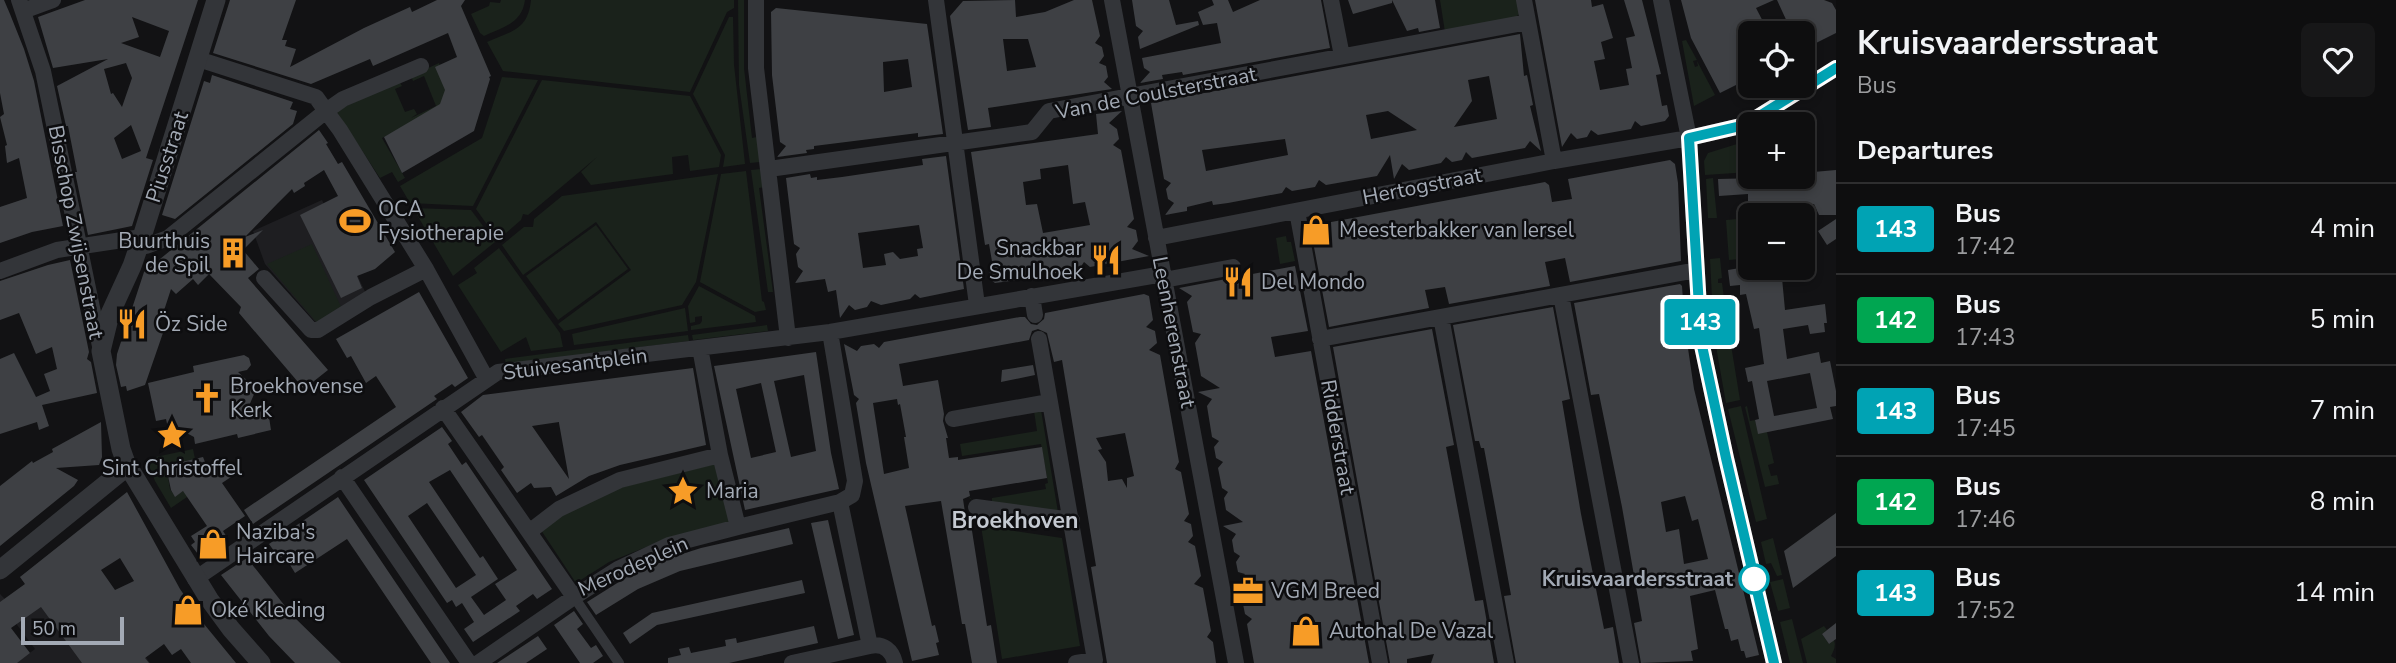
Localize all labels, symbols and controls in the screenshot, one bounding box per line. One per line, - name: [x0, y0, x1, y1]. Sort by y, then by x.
- map controls: [1738, 21, 1815, 280]
- button: locate: [1738, 21, 1815, 98]
- text: Kruisvaardersstraat: [1857, 21, 2158, 66]
- button: heart: [2301, 23, 2375, 97]
- street label: Van de Coulsterstraat: [1052, 60, 1259, 126]
- text: Bus: [1857, 70, 1897, 101]
- street label: Piusstraat: [139, 107, 195, 206]
- button: +: [1738, 112, 1815, 189]
- street label: Bisschop Zwijsenstraat: [42, 123, 111, 342]
- text: Departures: [1857, 133, 1993, 168]
- street label: Hertogstraat: [1360, 161, 1485, 211]
- place label: OCA Fysiotherapie: [378, 195, 504, 247]
- text: Bus: [1955, 196, 2001, 231]
- button: −: [1738, 203, 1815, 280]
- sports icon: OCA Fysiotherapie: [338, 204, 372, 238]
- text: 4 min: [2310, 211, 2375, 246]
- shop icon: Meesterbakker van Iersel: [1299, 213, 1333, 247]
- text: 143: [1874, 213, 1917, 245]
- place label: Meesterbakker van Iersel: [1339, 216, 1575, 244]
- place label: Buurthuis de Spil: [118, 227, 211, 279]
- text: 17:42: [1955, 231, 2015, 262]
- place label: Snackbar De Smulhoek: [957, 234, 1083, 286]
- building icon: Buurthuis de Spil: [216, 236, 250, 270]
- restaurant icon: Snackbar De Smulhoek: [1089, 243, 1123, 277]
- street label: Leenherenstraat: [1146, 254, 1203, 411]
- restaurant icon: Del Mondo: [1221, 265, 1255, 299]
- place label: Del Mondo: [1261, 268, 1365, 296]
- text: Bus: [1955, 287, 2001, 322]
- line badge: 143: [1660, 299, 1740, 345]
- text: 5 min: [2310, 302, 2375, 337]
- text: 142: [1874, 304, 1917, 336]
- text: 143: [1678, 306, 1722, 338]
- restaurant icon: Öz Side: [115, 307, 149, 341]
- place label: Öz Side: [155, 310, 227, 338]
- text: 17:43: [1955, 322, 2015, 353]
- street label: Stuivesantplein: [501, 341, 649, 387]
- place label: Broekhovense Kerk: [230, 372, 363, 424]
- street label: Ridderstraat: [1314, 377, 1362, 497]
- text: Bus: [1955, 378, 2001, 413]
- church icon: Broekhovense Kerk: [190, 381, 224, 415]
- text: 7 min: [2310, 393, 2375, 428]
- text: 143: [1874, 395, 1917, 427]
- text: 17:45: [1955, 413, 2015, 444]
- place icon: Sint Christoffel: [155, 418, 189, 452]
- place label: Sint Christoffel: [102, 454, 243, 482]
- text: Bus: [1955, 469, 2001, 504]
- place icon: Maria: [666, 474, 700, 508]
- place label: Maria: [706, 477, 759, 505]
- text: 8 min: [2310, 484, 2375, 519]
- text: 142: [1874, 486, 1917, 518]
- text: 17:46: [1955, 504, 2015, 535]
- district label: Broekhoven: [952, 505, 1078, 536]
- place label: Naziba's Haircare: [236, 518, 315, 570]
- shop icon: Naziba's Haircare: [196, 527, 230, 561]
- street label: Merodeplein: [573, 529, 693, 603]
- text: Bus: [1955, 560, 2001, 595]
- marker: Kruisvaardersstraat: [1739, 564, 1769, 594]
- place label: Kruisvaardersstraat: [1542, 565, 1734, 593]
- office icon: VGM Breed: [1231, 574, 1265, 608]
- text: 14 min: [2294, 575, 2375, 610]
- place label: VGM Breed: [1270, 577, 1380, 605]
- text: 143: [1874, 577, 1917, 609]
- shop icon: Oké Kleding: [171, 593, 205, 627]
- text: 17:52: [1955, 595, 2015, 626]
- place label: Oké Kleding: [211, 596, 326, 624]
- scale bar: [21, 614, 124, 646]
- shop icon: Autohal De Vazal: [1289, 614, 1323, 648]
- text: 50 m: [32, 616, 76, 642]
- place label: Autohal De Vazal: [1329, 617, 1494, 645]

